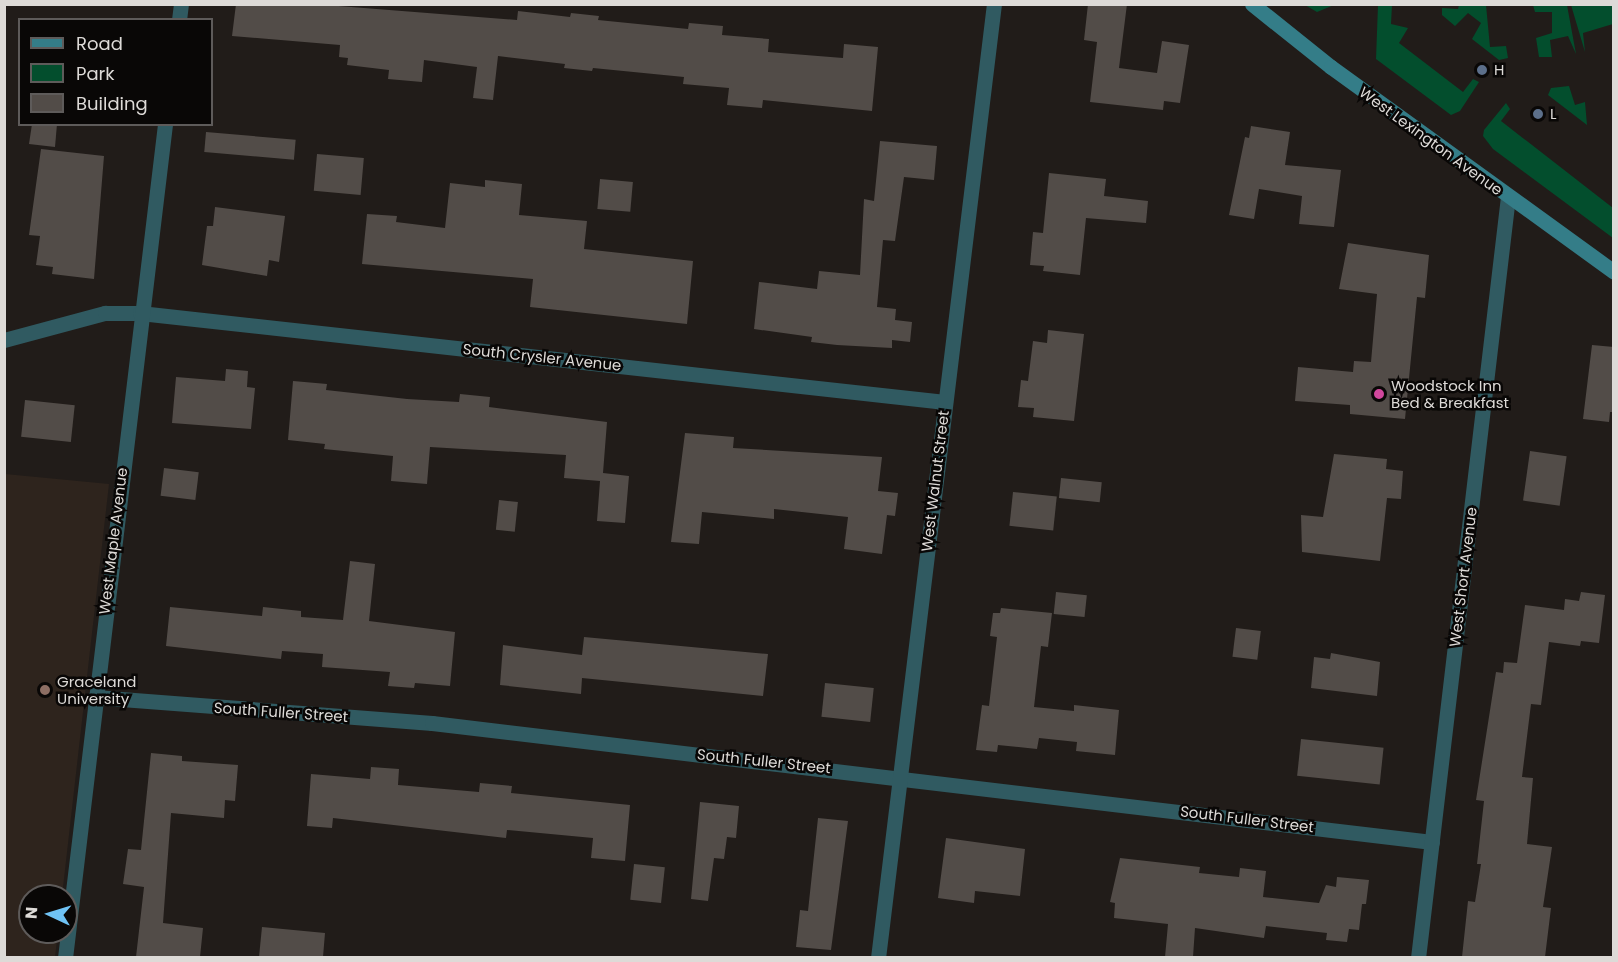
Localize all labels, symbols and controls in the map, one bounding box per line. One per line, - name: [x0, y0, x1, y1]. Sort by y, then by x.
- legend: [18, 18, 213, 126]
- text: Road: [76, 31, 123, 56]
- text: Park: [76, 61, 115, 86]
- place label: H: [1494, 61, 1504, 79]
- marker: H: [1475, 63, 1489, 77]
- street label: West Lexington Avenue: [1356, 83, 1506, 199]
- text: Building: [76, 91, 148, 116]
- place label: L: [1550, 105, 1556, 123]
- marker: L: [1531, 107, 1545, 121]
- street label: South Crysler Avenue: [462, 340, 622, 374]
- place label: Woodstock Inn Bed & Breakfast: [1391, 376, 1509, 411]
- marker: Woodstock Inn Bed & Breakfast: [1372, 387, 1386, 401]
- street label: West Walnut Street: [917, 409, 953, 553]
- street label: West Maple Avenue: [95, 467, 131, 615]
- street label: West Short Avenue: [1445, 506, 1481, 648]
- place label: Graceland University: [57, 672, 136, 707]
- marker: Graceland University: [38, 683, 52, 697]
- street label: South Fuller Street: [213, 698, 349, 726]
- street label: South Fuller Street: [696, 745, 832, 777]
- street label: South Fuller Street: [1179, 802, 1315, 836]
- north arrow: [18, 884, 78, 944]
- text: N: [20, 906, 43, 920]

